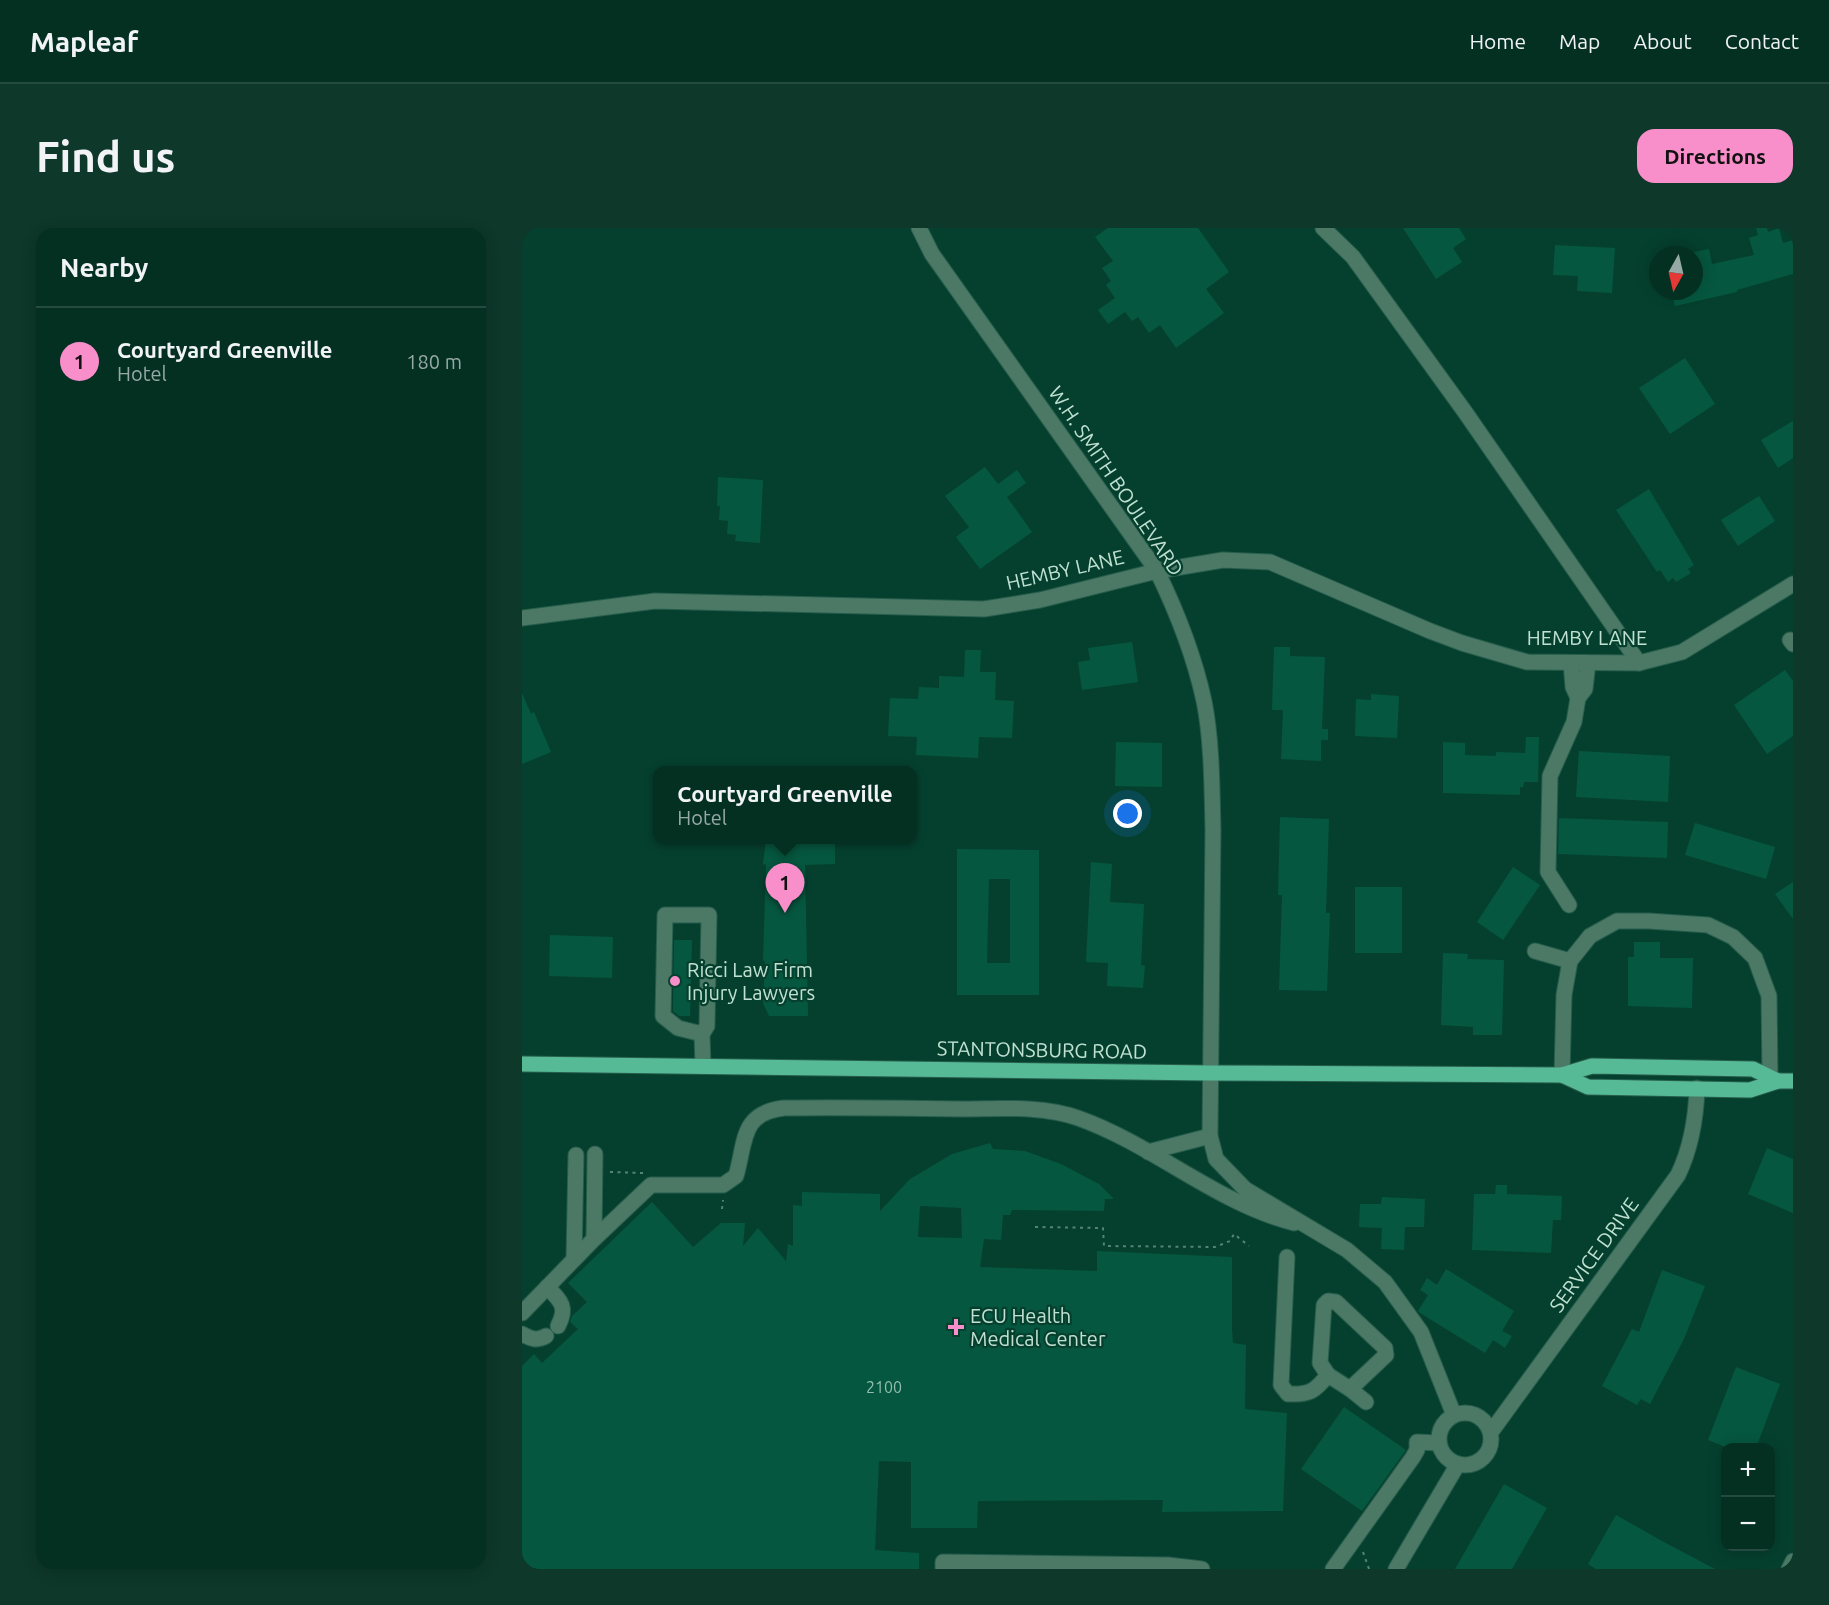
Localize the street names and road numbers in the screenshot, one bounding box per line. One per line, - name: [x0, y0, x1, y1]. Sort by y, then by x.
- street label: W.H. SMITH BOULEVARD: [1044, 382, 1188, 580]
- street label: HEMBY LANE: [1004, 545, 1126, 594]
- street label: HEMBY LANE: [1527, 626, 1647, 649]
- street label: STANTONSBURG ROAD: [937, 1036, 1147, 1063]
- street label: SERVICE DRIVE: [1544, 1193, 1643, 1316]

